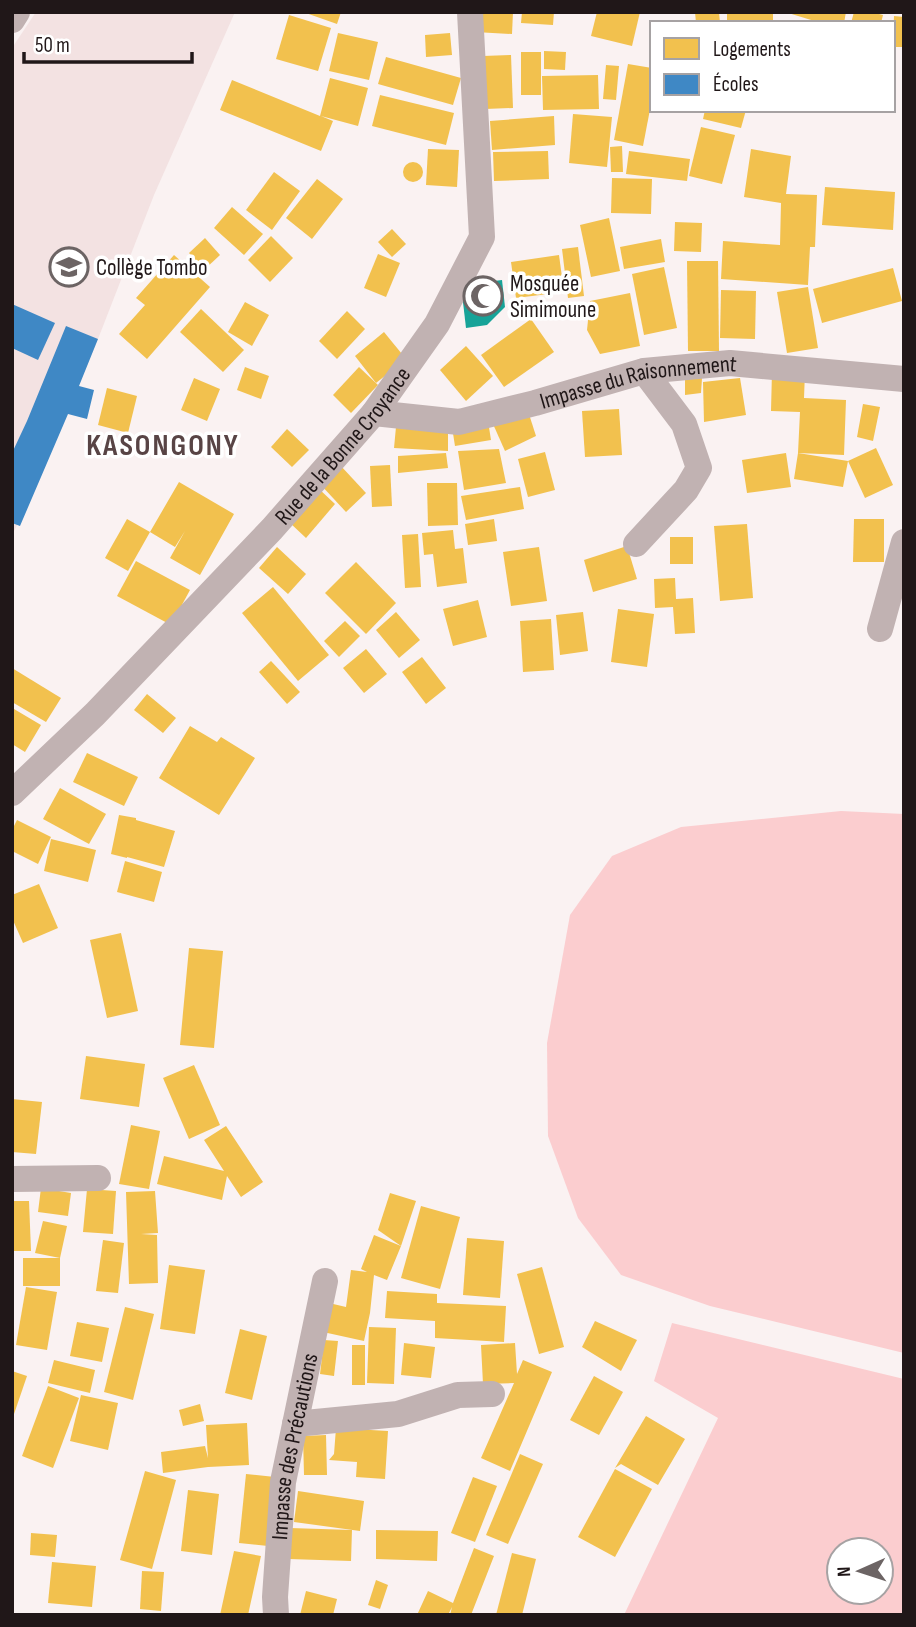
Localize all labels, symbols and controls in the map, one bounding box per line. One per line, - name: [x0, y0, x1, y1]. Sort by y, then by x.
- scale bar: [24, 21, 192, 65]
- legend: [650, 21, 895, 112]
- text: 50 m: [35, 33, 70, 58]
- text: Logements: [713, 37, 791, 62]
- text: Écoles: [713, 72, 758, 97]
- school or university icon: Collège Tombo: [48, 246, 90, 288]
- place label: Collège Tombo: [96, 254, 208, 282]
- place label: Mosquée Simimoune: [510, 270, 596, 324]
- mosque icon: Mosquée Simimoune: [462, 275, 504, 317]
- street label: Impasse du Raisonnement: [537, 350, 738, 416]
- street label: Rue de la Bonne Croyance: [269, 362, 417, 531]
- district label: KASONGONY: [86, 428, 240, 464]
- street label: Impasse des Précautions: [266, 1351, 325, 1541]
- north arrow: [825, 1536, 895, 1606]
- text: N: [833, 1566, 856, 1577]

